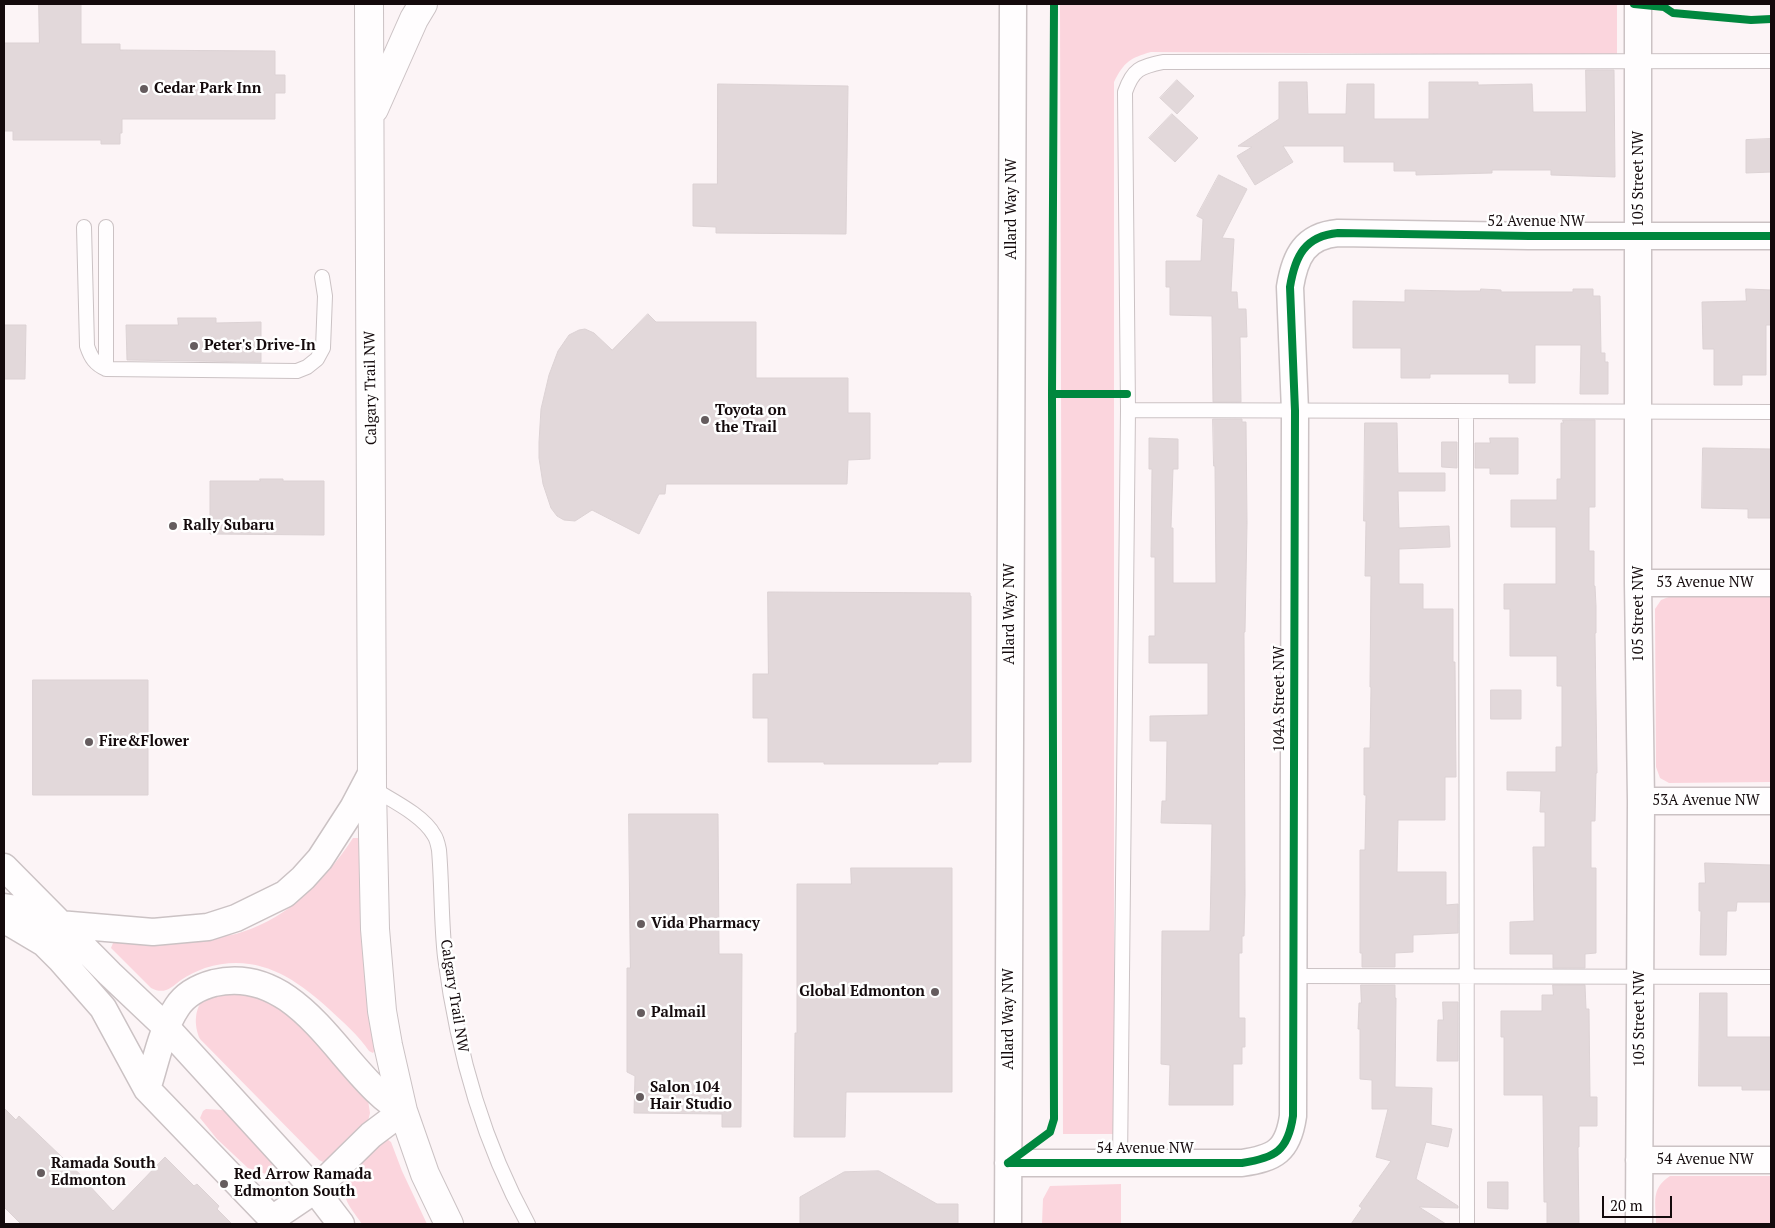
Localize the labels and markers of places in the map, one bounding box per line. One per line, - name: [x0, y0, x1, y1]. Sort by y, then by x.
- place label: Cedar Park Inn: [154, 80, 261, 98]
- marker: Cedar Park Inn: [138, 83, 150, 95]
- place label: Peter's Drive-In: [204, 337, 316, 355]
- marker: Peter's Drive-In: [188, 340, 200, 352]
- place label: Toyota on the Trail: [715, 402, 786, 437]
- marker: Toyota on the Trail: [699, 414, 711, 426]
- place label: Rally Subaru: [183, 517, 274, 535]
- marker: Rally Subaru: [167, 520, 179, 532]
- place label: Fire&Flower: [99, 733, 189, 751]
- marker: Fire&Flower: [83, 736, 95, 748]
- place label: Vida Pharmacy: [651, 915, 760, 933]
- marker: Vida Pharmacy: [635, 918, 647, 930]
- place label: Global Edmonton: [799, 983, 925, 1001]
- marker: Global Edmonton: [929, 986, 941, 998]
- place label: Palmail: [651, 1004, 706, 1022]
- marker: Palmail: [635, 1007, 647, 1019]
- place label: Salon 104 Hair Studio: [650, 1079, 732, 1114]
- marker: Salon 104 Hair Studio: [634, 1091, 646, 1103]
- place label: Ramada South Edmonton: [51, 1155, 156, 1190]
- place label: Red Arrow Ramada Edmonton South: [234, 1166, 372, 1201]
- marker: Ramada South Edmonton: [35, 1167, 47, 1179]
- marker: Red Arrow Ramada Edmonton South: [218, 1178, 230, 1190]

